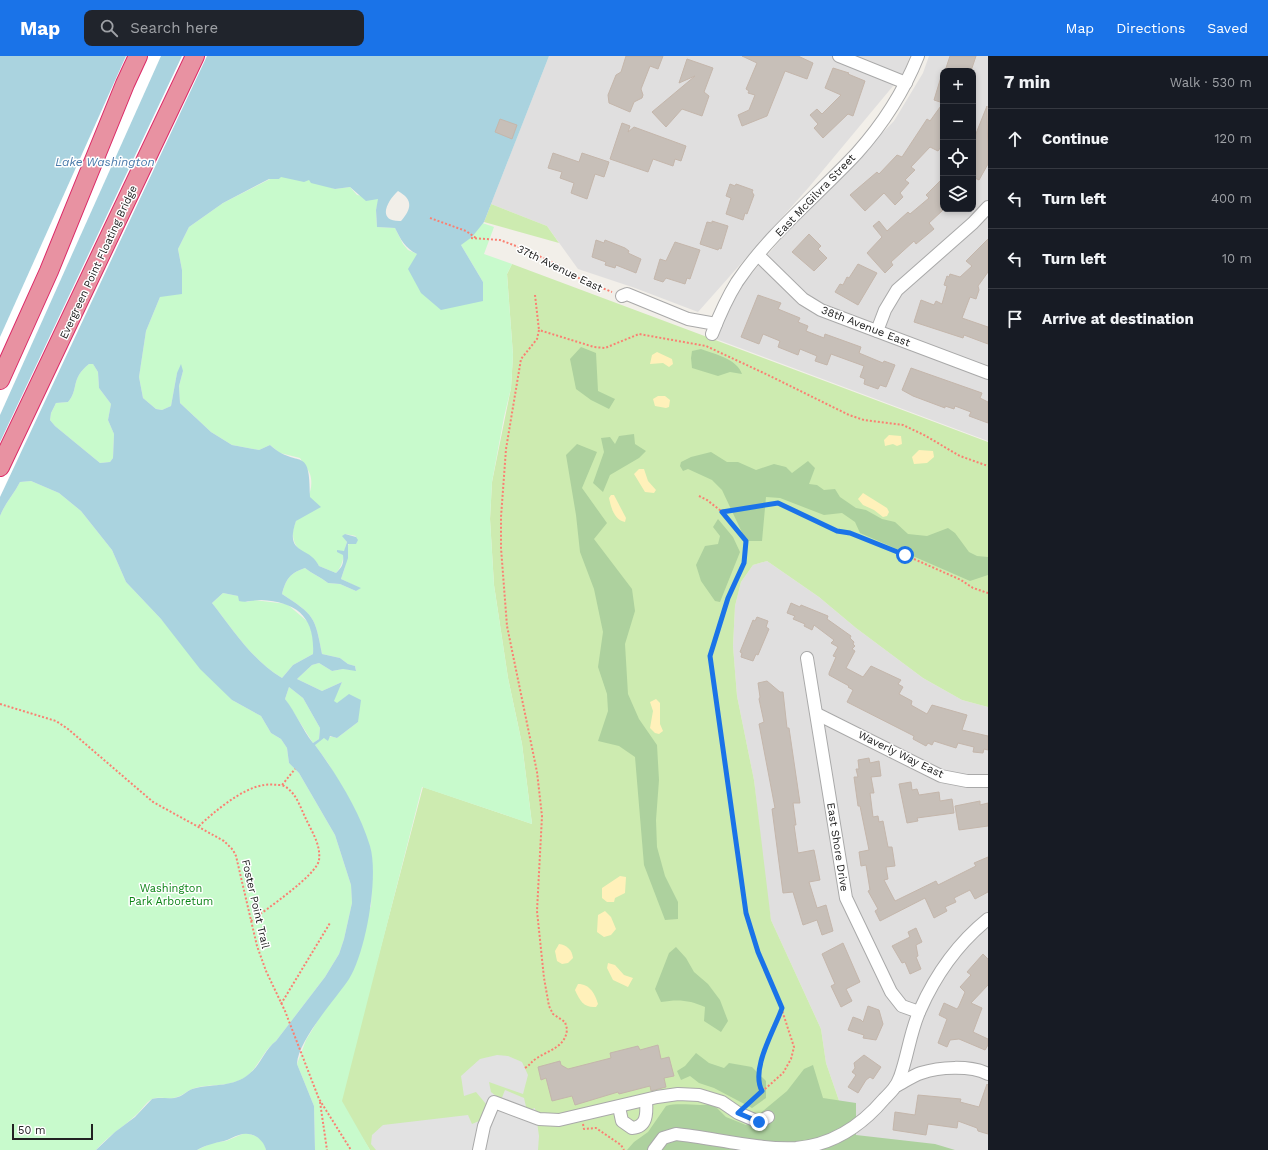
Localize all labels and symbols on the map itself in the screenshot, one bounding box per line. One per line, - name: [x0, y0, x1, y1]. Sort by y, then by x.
- street label: East McGilvra Street: [773, 151, 858, 239]
- water label: Lake Washington: [55, 155, 155, 169]
- street label: Evergreen Point Floating Bridge: [57, 183, 140, 341]
- street label: 37th Avenue East: [515, 242, 605, 295]
- street label: 38th Avenue East: [820, 304, 912, 350]
- route start: [896, 546, 914, 564]
- street label: Waverly Way East: [856, 728, 946, 781]
- street label: East Shore Drive: [824, 802, 851, 892]
- street label: Foster Point Trail: [239, 858, 272, 951]
- park label: Washington Park Arboretum: [129, 882, 213, 908]
- route end: [750, 1113, 768, 1131]
- scale bar: [12, 1122, 93, 1141]

